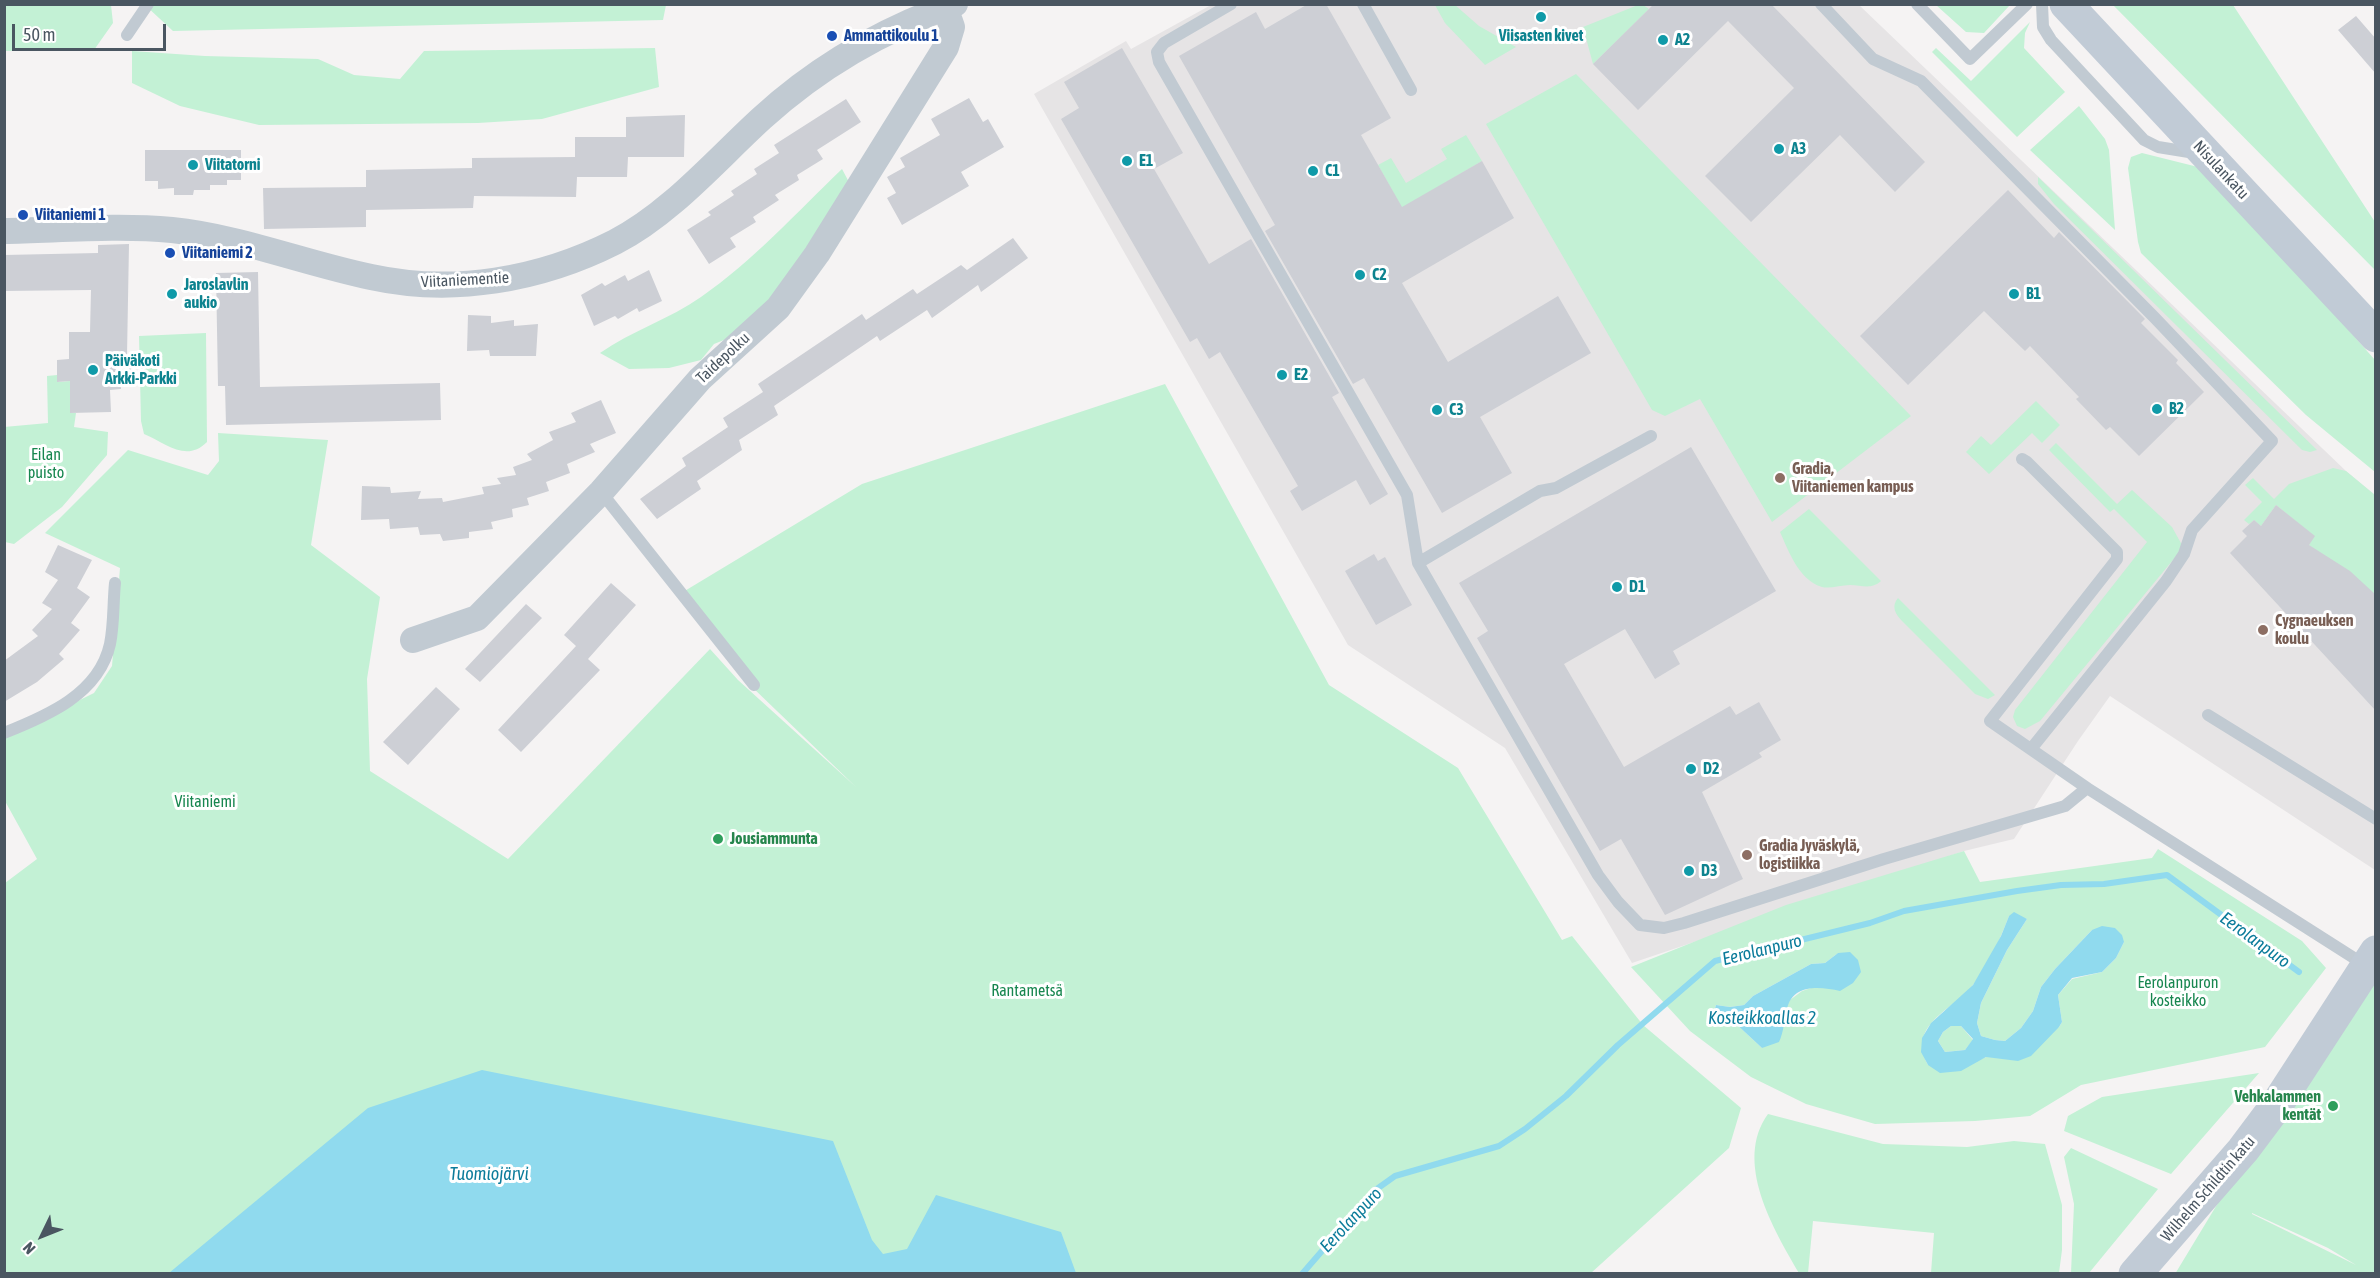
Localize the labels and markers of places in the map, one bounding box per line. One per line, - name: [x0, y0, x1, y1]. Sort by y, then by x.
- marker: Viisasten kivet: [1534, 10, 1548, 24]
- place label: Ammattikoulu 1: [844, 26, 939, 46]
- place label: Viisasten kivet: [1499, 26, 1583, 46]
- marker: Ammattikoulu 1: [825, 29, 839, 43]
- place label: A2: [1675, 30, 1690, 50]
- marker: A2: [1656, 33, 1670, 47]
- place label: A3: [1791, 139, 1806, 159]
- marker: A3: [1772, 142, 1786, 156]
- place label: E1: [1139, 151, 1153, 171]
- marker: E1: [1120, 154, 1134, 168]
- place label: Viitatorni: [205, 155, 260, 175]
- marker: Viitatorni: [186, 158, 200, 172]
- place label: C1: [1325, 161, 1340, 181]
- marker: C1: [1306, 164, 1320, 178]
- place label: Viitaniemi 1: [35, 205, 106, 225]
- marker: Viitaniemi 1: [16, 208, 30, 222]
- place label: Viitaniemi 2: [182, 243, 253, 263]
- marker: Viitaniemi 2: [163, 246, 177, 260]
- place label: C2: [1372, 265, 1387, 285]
- marker: C2: [1353, 268, 1367, 282]
- place label: Jaroslavlin aukio: [184, 275, 248, 313]
- place label: B1: [2026, 284, 2041, 304]
- marker: Jaroslavlin aukio: [165, 287, 179, 301]
- marker: B1: [2007, 287, 2021, 301]
- place label: Päiväkoti Arkki-Parkki: [105, 351, 177, 389]
- marker: Päiväkoti Arkki-Parkki: [86, 363, 100, 377]
- place label: E2: [1294, 365, 1308, 385]
- marker: E2: [1275, 368, 1289, 382]
- place label: B2: [2169, 399, 2184, 419]
- place label: C3: [1449, 400, 1464, 420]
- marker: B2: [2150, 402, 2164, 416]
- marker: C3: [1430, 403, 1444, 417]
- place label: Gradia, Viitaniemen kampus: [1792, 459, 1914, 497]
- marker: Gradia, Viitaniemen kampus: [1773, 471, 1787, 485]
- place label: D1: [1629, 577, 1645, 597]
- marker: D1: [1610, 580, 1624, 594]
- place label: Cygnaeuksen koulu: [2275, 611, 2354, 649]
- marker: Cygnaeuksen koulu: [2256, 623, 2270, 637]
- place label: D2: [1703, 759, 1719, 779]
- marker: D2: [1684, 762, 1698, 776]
- place label: Jousiammunta: [730, 829, 818, 849]
- marker: Jousiammunta: [711, 832, 725, 846]
- place label: Gradia Jyväskylä, logistiikka: [1759, 836, 1860, 874]
- marker: Gradia Jyväskylä, logistiikka: [1740, 848, 1754, 862]
- place label: D3: [1701, 861, 1717, 881]
- marker: D3: [1682, 864, 1696, 878]
- place label: Vehkalammen kentät: [2234, 1087, 2321, 1125]
- marker: Vehkalammen kentät: [2326, 1099, 2340, 1113]

